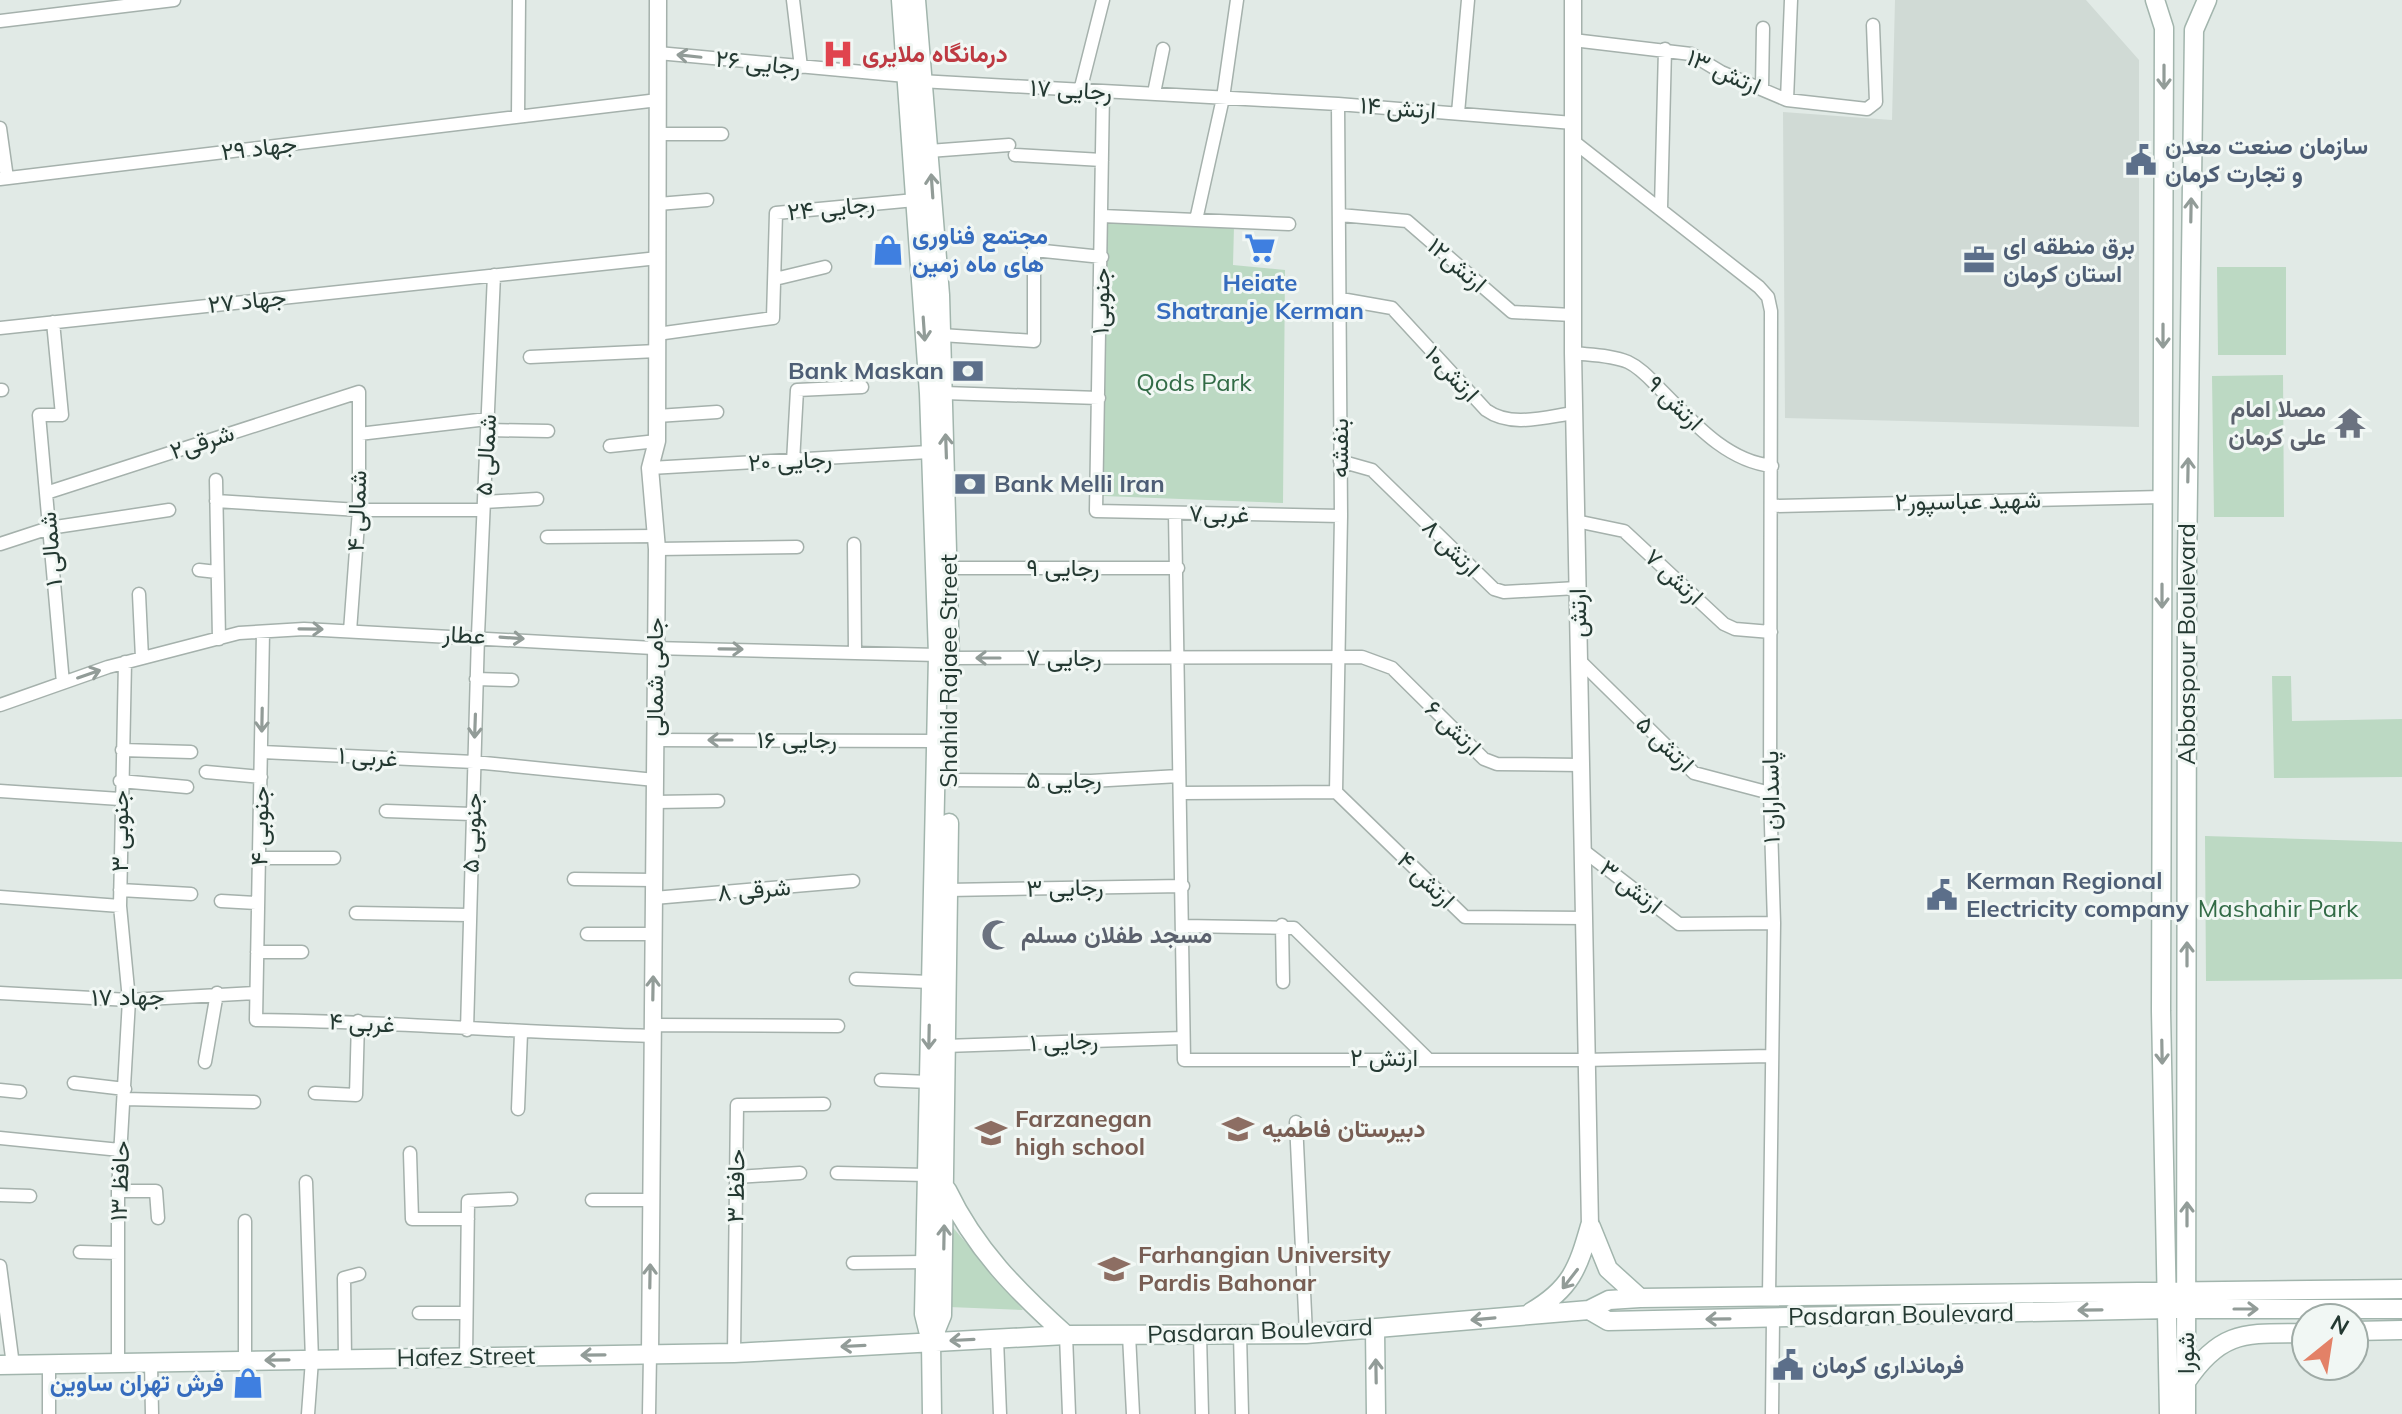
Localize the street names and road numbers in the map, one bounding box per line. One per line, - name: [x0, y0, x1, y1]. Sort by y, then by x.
- street label: ارتش ۱۳: [1682, 41, 1766, 102]
- street label: رجایی ۲۶: [714, 43, 802, 82]
- street label: رجایی ۱۷: [1029, 72, 1113, 107]
- street label: ارتش ۱۴: [1359, 89, 1437, 126]
- street label: جهاد ۲۹: [219, 127, 299, 168]
- street label: رجایی ۲۴: [786, 188, 876, 227]
- street label: ارتش۱۲: [1421, 230, 1493, 299]
- street label: جنوبی۱: [1084, 267, 1117, 335]
- street label: جهاد ۲۷: [206, 281, 288, 320]
- street label: ارتش۱۰: [1418, 339, 1486, 408]
- street label: ارتش ۹: [1640, 368, 1710, 437]
- street label: شمالی ۵: [468, 413, 502, 497]
- street label: شرقی۲: [166, 417, 238, 466]
- street label: بنفشه: [1324, 418, 1354, 478]
- street label: رجایی ۲۰: [747, 443, 833, 478]
- street label: شمالی ۴: [340, 470, 372, 552]
- street label: شهید عباسپور۲: [1895, 484, 2041, 518]
- street label: غربی۷: [1189, 497, 1249, 530]
- street label: شمالی ۱: [32, 511, 68, 588]
- street label: ارتش ۸: [1416, 512, 1487, 583]
- street label: Abbaspour Boulevard: [2171, 523, 2201, 765]
- street label: ارتش ۷: [1638, 542, 1710, 612]
- street label: رجایی ۹: [1027, 552, 1099, 583]
- street label: Shahid Rajaee Street: [933, 554, 963, 788]
- street label: ارتش: [1562, 588, 1593, 638]
- street label: عطار: [441, 618, 486, 651]
- street label: جامی شمالی: [639, 618, 669, 736]
- street label: رجایی ۷: [1026, 642, 1102, 673]
- street label: ارتش ۶: [1418, 693, 1488, 762]
- street label: ارتش ۵: [1630, 708, 1701, 779]
- street label: رجایی ۱۶: [757, 724, 837, 755]
- street label: غربی ۱: [338, 739, 398, 774]
- street label: پاسداران ۱: [1754, 750, 1788, 844]
- street label: رجایی ۵: [1026, 764, 1102, 795]
- street label: جنوبی ۴: [243, 786, 276, 866]
- street label: جنوبی ۳: [104, 790, 135, 872]
- street label: جنوبی ۵: [455, 792, 488, 874]
- street label: ارتش ۴: [1391, 844, 1462, 915]
- street label: ارتش ۳: [1594, 852, 1669, 921]
- street label: شرقی ۸: [716, 871, 792, 908]
- street label: رجایی ۳: [1026, 871, 1104, 904]
- street label: جهاد ۱۷: [91, 980, 165, 1013]
- street label: غربی ۴: [328, 1005, 396, 1040]
- street label: رجایی ۱: [1029, 1025, 1099, 1058]
- street label: ارتش ۲: [1350, 1042, 1418, 1073]
- street label: حافظ ۱۳: [103, 1140, 135, 1222]
- street label: حافظ ۳: [719, 1149, 751, 1223]
- street label: Pasdaran Boulevard: [1788, 1297, 2014, 1331]
- street label: Pasdaran Boulevard: [1147, 1311, 1373, 1349]
- street label: شورا: [2170, 1332, 2201, 1374]
- street label: Hafez Street: [396, 1340, 536, 1372]

